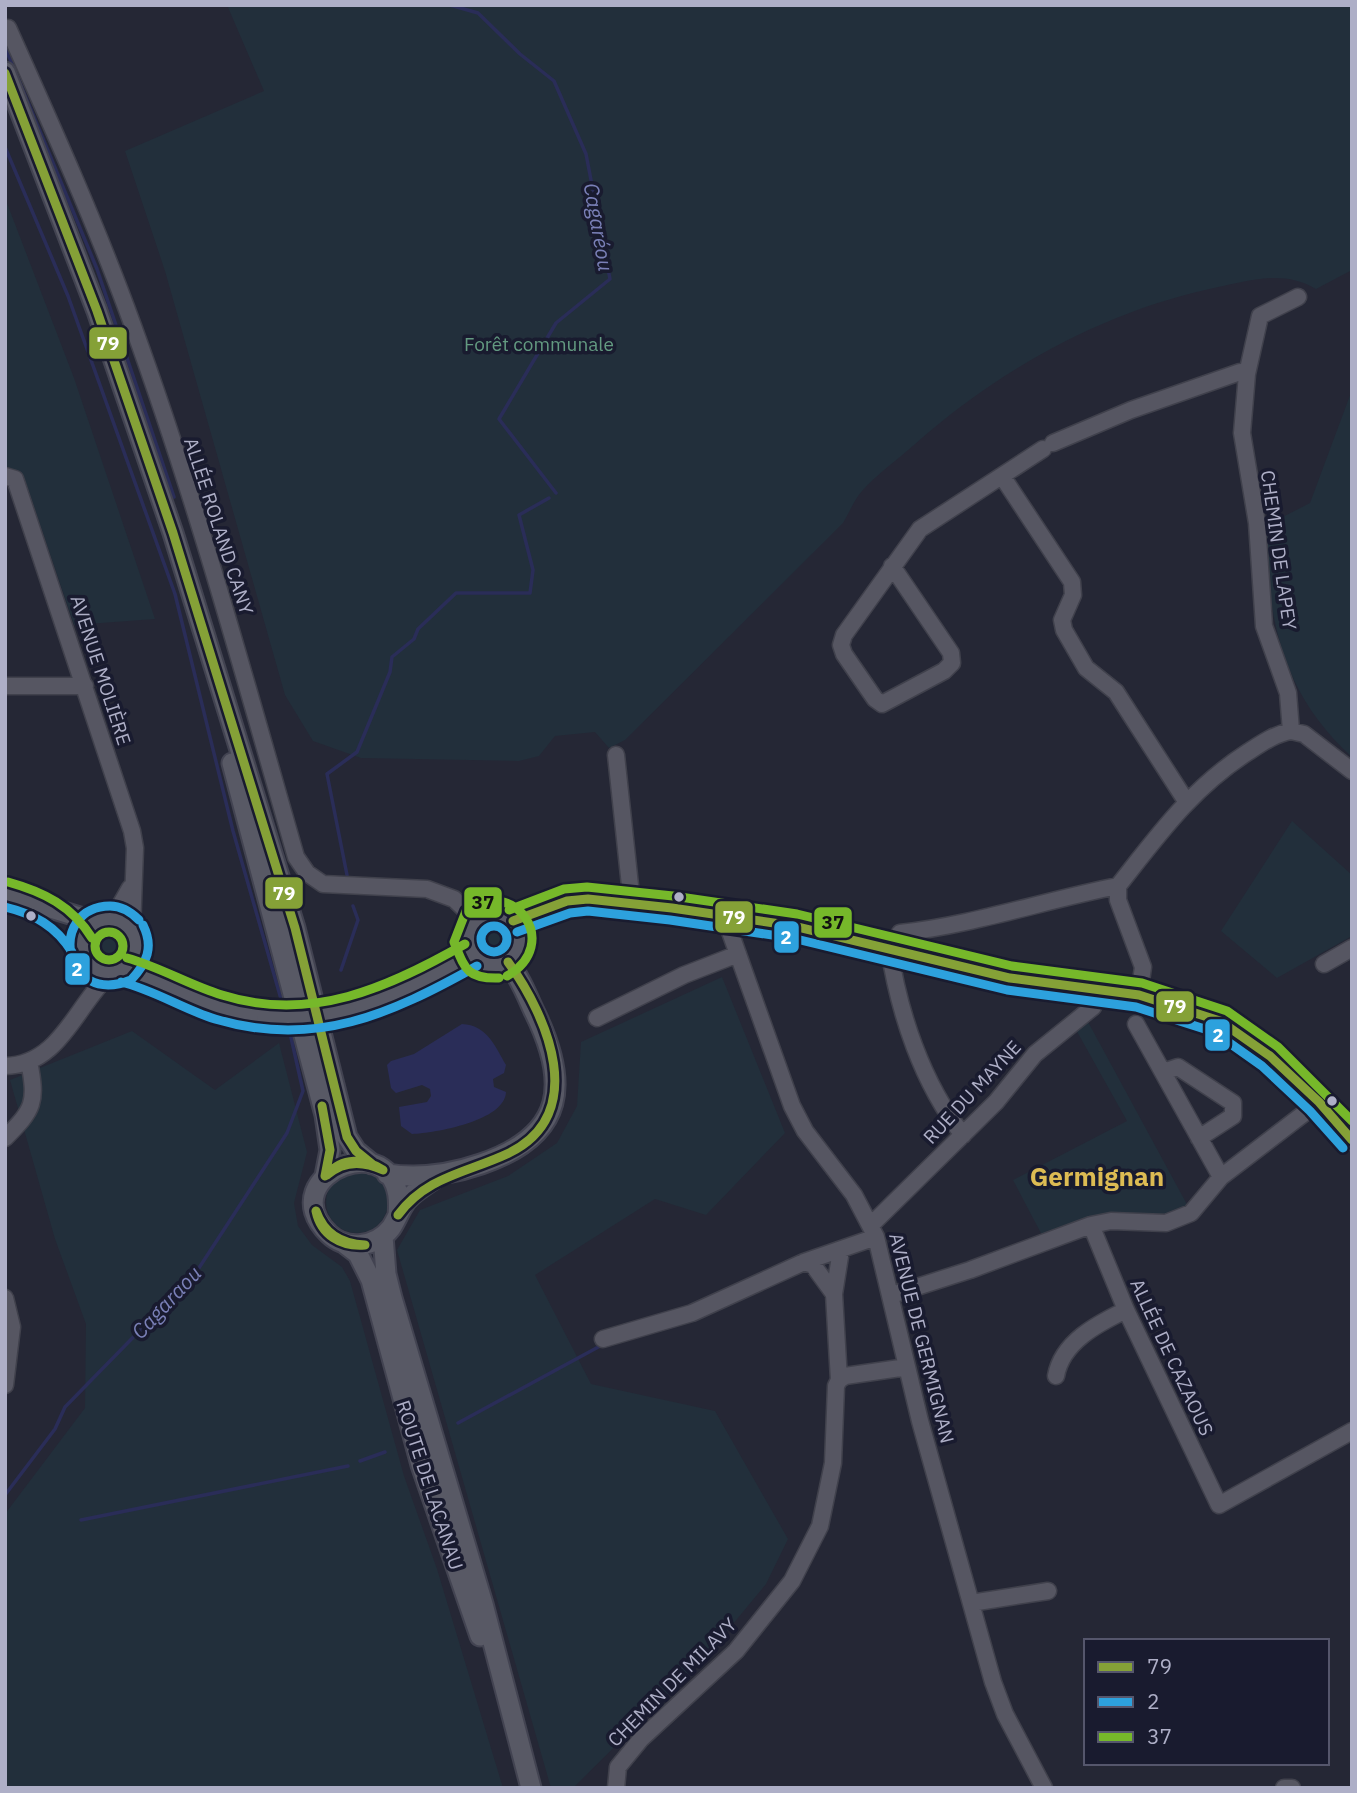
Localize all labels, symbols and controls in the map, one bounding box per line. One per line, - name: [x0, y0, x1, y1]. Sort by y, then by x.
- water label: Cagaréou: [577, 181, 621, 273]
- line badge: 79: [88, 326, 128, 360]
- text: 79: [97, 331, 119, 355]
- park label: Forêt communale: [464, 332, 614, 356]
- street label: ALLÉE ROLAND CANY: [179, 434, 259, 618]
- street label: CHEMIN DE LAPEY: [1256, 469, 1302, 632]
- street label: AVENUE MOLIÈRE: [65, 592, 137, 748]
- line badge: 79: [264, 876, 304, 910]
- text: 79: [273, 881, 295, 905]
- line badge: 37: [463, 886, 503, 919]
- text: 37: [472, 890, 494, 914]
- unlabelled marker: [672, 890, 686, 904]
- line badge: 79: [714, 900, 754, 934]
- text: 79: [723, 905, 745, 929]
- line badge: 37: [813, 906, 853, 939]
- unlabelled marker: [24, 909, 38, 923]
- text: 37: [822, 910, 844, 934]
- line badge: 2: [773, 920, 800, 954]
- text: 2: [780, 925, 792, 949]
- line badge: 2: [64, 952, 91, 986]
- text: 2: [71, 957, 83, 981]
- line badge: 79: [1155, 990, 1195, 1023]
- text: 79: [1164, 994, 1186, 1018]
- line badge: 2: [1204, 1018, 1231, 1052]
- text: 2: [1212, 1023, 1224, 1047]
- street label: RUE DU MAYNE: [918, 1035, 1026, 1149]
- unlabelled marker: [1325, 1094, 1339, 1108]
- district label: Germignan: [1030, 1159, 1164, 1193]
- street label: AVENUE DE GERMIGNAN: [884, 1230, 960, 1446]
- water label: Cagaraou: [125, 1259, 207, 1345]
- street label: ALLÉE DE CAZAOUS: [1125, 1275, 1219, 1439]
- street label: ROUTE DE LACANAU: [391, 1397, 469, 1573]
- street label: CHEMIN DE MILAVY: [602, 1612, 742, 1752]
- legend: [1084, 1639, 1329, 1765]
- text: 79: [1147, 1652, 1172, 1680]
- text: 2: [1147, 1687, 1160, 1715]
- text: 37: [1147, 1722, 1172, 1750]

